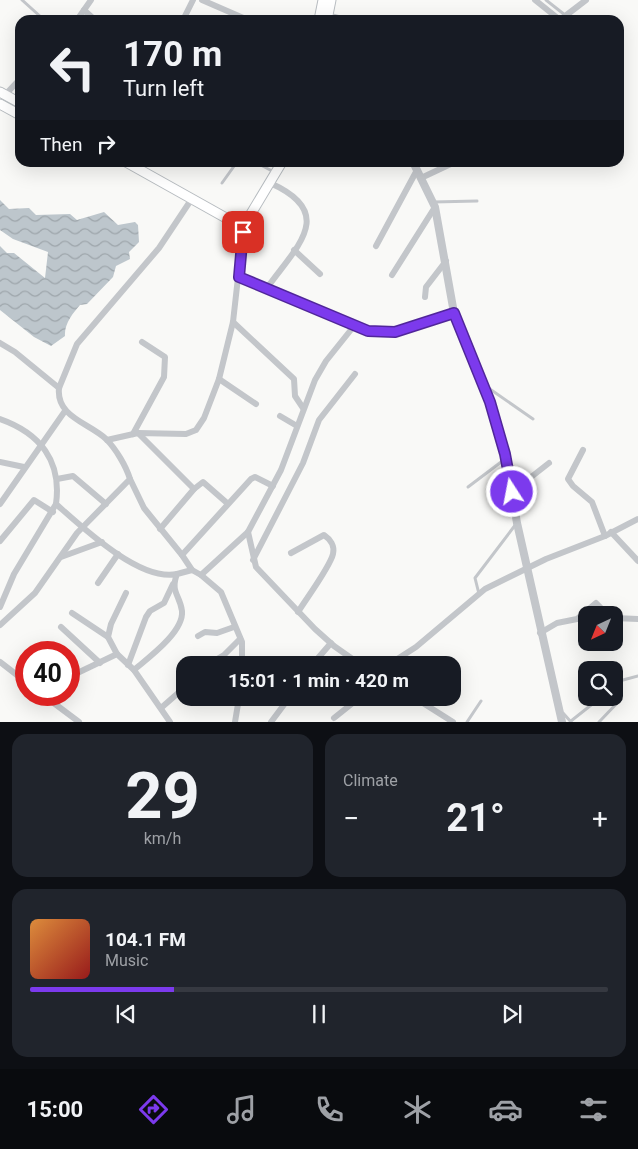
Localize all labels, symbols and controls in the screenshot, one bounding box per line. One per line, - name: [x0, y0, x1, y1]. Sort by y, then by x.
- text: 170 m: [123, 34, 222, 75]
- icon: left: [40, 35, 105, 100]
- text: Turn left: [123, 76, 204, 101]
- icon: right: [92, 130, 120, 158]
- text: Then: [40, 133, 82, 156]
- pin: [222, 211, 264, 253]
- icon: arrive: [229, 218, 257, 246]
- position arrow: [485, 465, 537, 517]
- north arrow: [578, 606, 622, 651]
- map controls: [578, 606, 623, 706]
- speed limit sign: 40: [15, 641, 80, 706]
- button: search: [578, 661, 623, 706]
- text: 15:01 · 1 min · 420 m: [228, 669, 409, 692]
- text: 29: [125, 758, 200, 834]
- text: Climate: [343, 771, 398, 790]
- text: 21°: [446, 796, 505, 840]
- text: −: [343, 802, 359, 835]
- text: +: [592, 802, 608, 835]
- text: km/h: [144, 829, 181, 848]
- text: 104.1 FM: [105, 928, 186, 951]
- text: Music: [105, 951, 148, 970]
- icon: previous: [112, 1000, 140, 1028]
- icon: pause: [305, 1000, 333, 1028]
- icon: next: [498, 1000, 526, 1028]
- icon: directions: [136, 1092, 171, 1127]
- icon: music: [224, 1092, 259, 1127]
- icon: phone: [312, 1092, 347, 1127]
- icon: climate: [400, 1092, 435, 1127]
- icon: car: [488, 1092, 523, 1127]
- icon: filters: [576, 1092, 611, 1127]
- text: 15:00: [27, 1097, 83, 1122]

